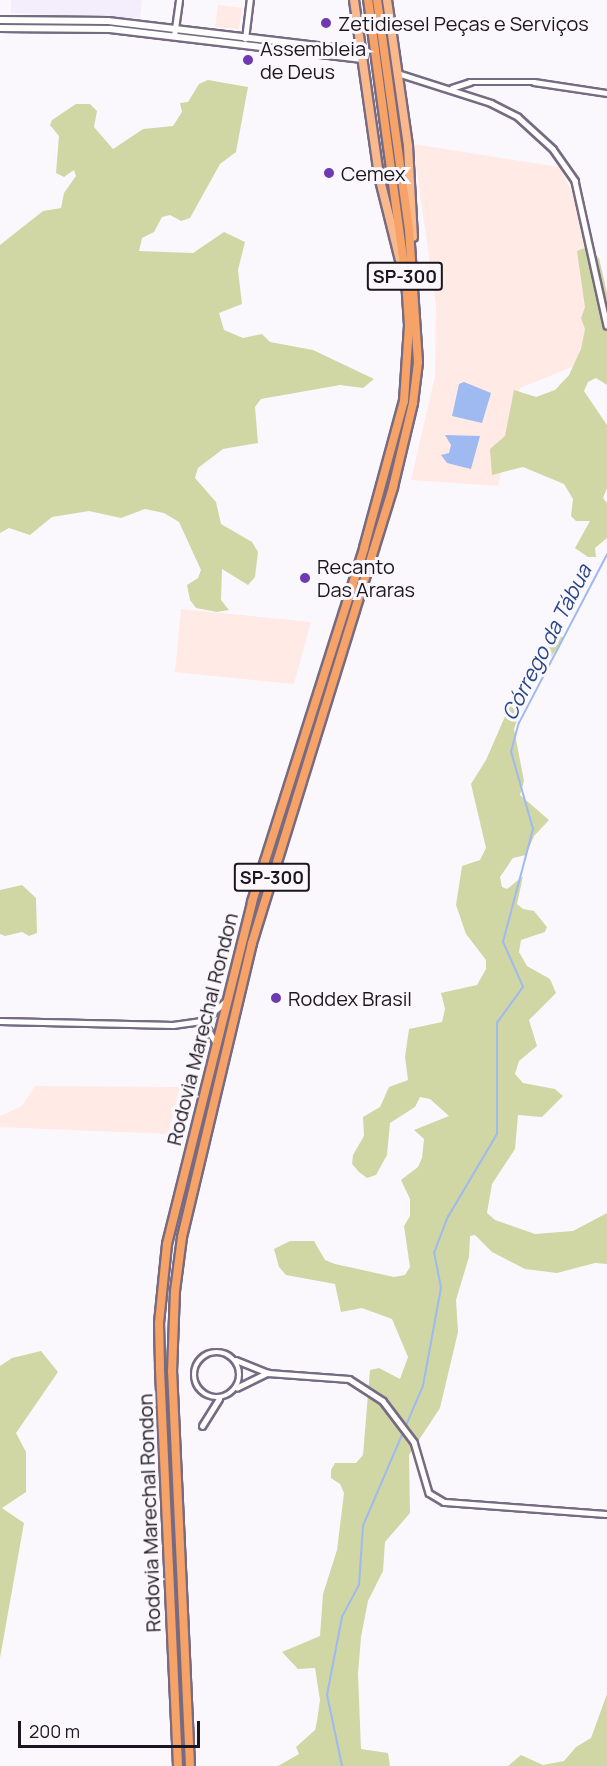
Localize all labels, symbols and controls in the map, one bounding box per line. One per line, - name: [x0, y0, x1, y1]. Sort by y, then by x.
- place label: Zetidiesel Peças e Serviços: [338, 11, 589, 35]
- marker: Zetidiesel Peças e Serviços: [319, 16, 333, 30]
- place label: Assembleia de Deus: [260, 36, 366, 83]
- marker: Assembleia de Deus: [241, 53, 255, 67]
- place label: Cemex: [341, 161, 405, 185]
- marker: Cemex: [322, 166, 336, 180]
- road number: SP-300: [366, 261, 444, 291]
- place label: Recanto Das Araras: [317, 554, 415, 601]
- water label: Córrego da Tábua: [496, 560, 596, 724]
- marker: Recanto Das Araras: [298, 571, 312, 585]
- road number: SP-300: [233, 862, 311, 892]
- street label: Rodovia Marechal Rondon: [161, 910, 243, 1148]
- place label: Roddex Brasil: [288, 986, 412, 1010]
- marker: Roddex Brasil: [269, 991, 283, 1005]
- street label: Rodovia Marechal Rondon: [133, 1393, 165, 1633]
- scale bar: [21, 1709, 202, 1747]
- text: 200 m: [29, 1719, 80, 1743]

